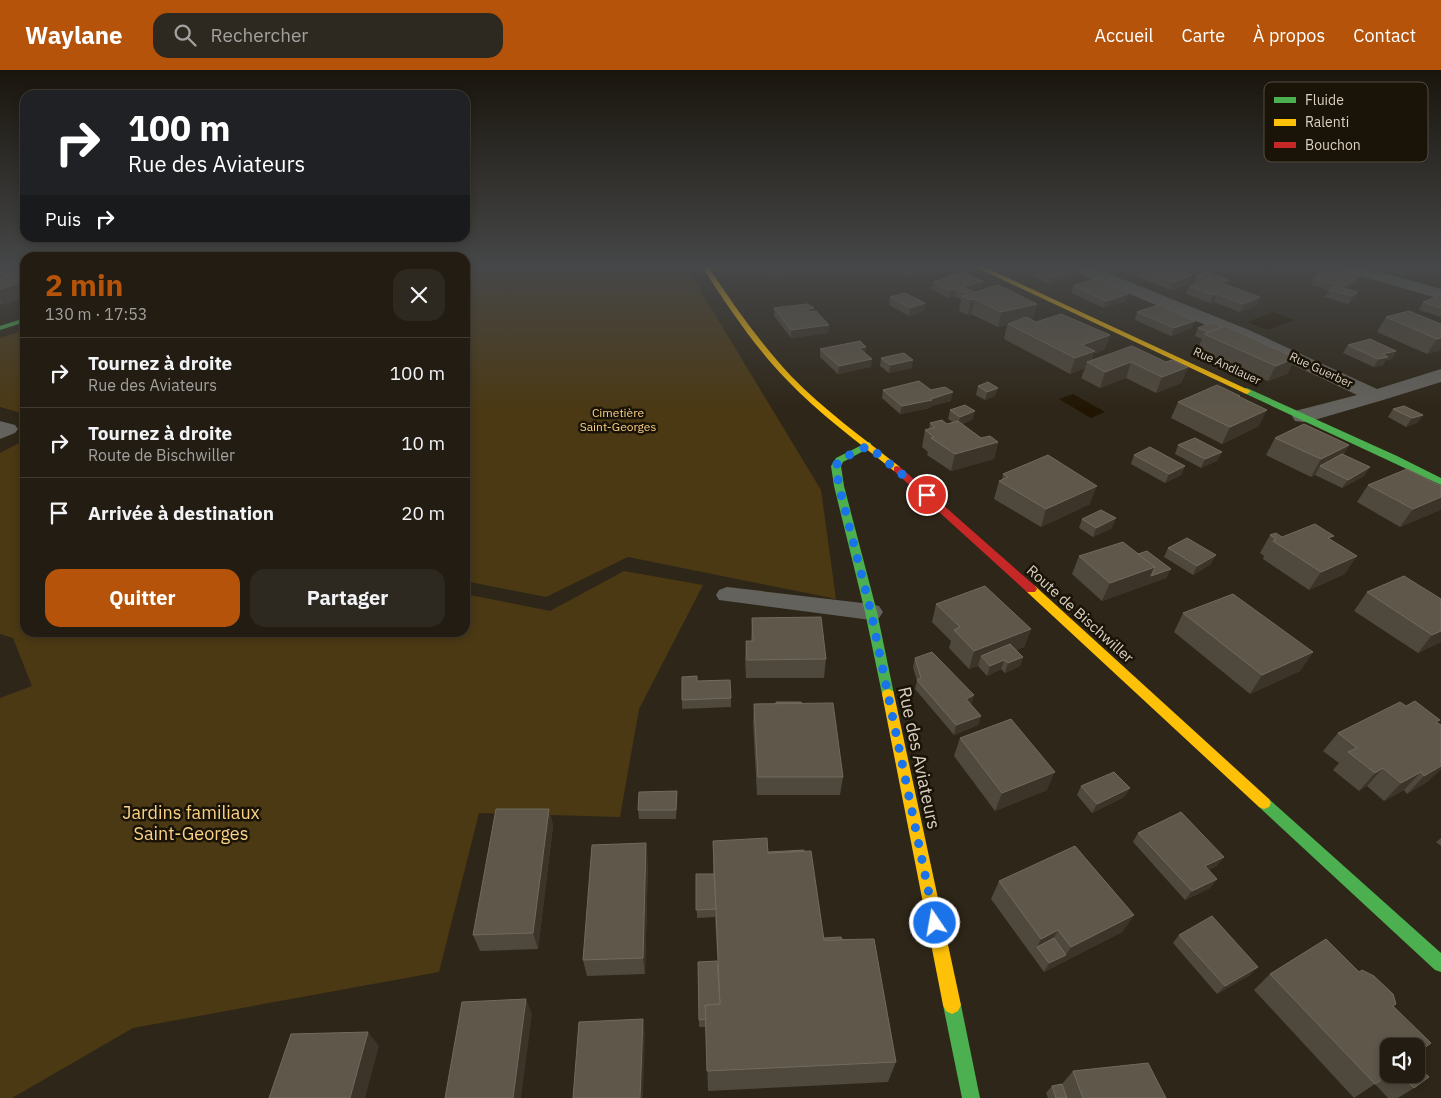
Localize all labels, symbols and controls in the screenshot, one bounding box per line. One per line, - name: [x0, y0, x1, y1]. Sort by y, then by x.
- search box: [153, 13, 503, 58]
- text: Waylane: [25, 19, 123, 51]
- icon: search: [171, 21, 199, 49]
- text: Rechercher: [211, 23, 308, 47]
- text: Accueil: [1094, 24, 1153, 47]
- text: Carte: [1181, 24, 1225, 47]
- text: À propos: [1253, 24, 1325, 47]
- text: Contact: [1353, 24, 1416, 47]
- legend: [1264, 82, 1428, 162]
- text: Fluide: [1305, 91, 1344, 109]
- text: 100 m: [128, 105, 231, 151]
- icon: right: [45, 110, 110, 175]
- text: Ralenti: [1305, 113, 1349, 131]
- text: Bouchon: [1305, 136, 1361, 154]
- text: Rue des Aviateurs: [128, 149, 305, 178]
- icon: right: [91, 205, 119, 233]
- text: Puis: [45, 207, 81, 231]
- text: 2 min: [45, 265, 123, 304]
- button: close: [393, 269, 445, 321]
- text: 130 m · 17:53: [45, 304, 147, 324]
- street label: Rue Andlauer: [1191, 343, 1264, 388]
- street label: Rue Guerber: [1287, 348, 1356, 391]
- text: Tournez à droite: [88, 351, 232, 375]
- icon: right: [45, 359, 73, 387]
- text: 100 m: [390, 361, 445, 385]
- text: Rue des Aviateurs: [88, 375, 217, 395]
- park label: Cimetière Saint-Georges: [580, 405, 656, 434]
- text: Tournez à droite: [88, 421, 232, 445]
- icon: right: [45, 429, 73, 457]
- text: 10 m: [401, 431, 445, 455]
- text: Route de Bischwiller: [88, 445, 235, 465]
- pin: [906, 474, 948, 516]
- icon: arrive: [913, 481, 941, 509]
- icon: arrive: [45, 499, 73, 527]
- text: Arrivée à destination: [88, 501, 274, 525]
- text: 20 m: [401, 501, 445, 525]
- street label: Route de Bischwiller: [1023, 561, 1138, 667]
- button: Quitter: [45, 569, 240, 627]
- button: Partager: [250, 569, 445, 627]
- street label: Rue des Aviateurs: [893, 685, 946, 831]
- park label: Jardins familiaux Saint-Georges: [122, 801, 260, 845]
- position arrow: [908, 896, 960, 948]
- map controls: [1380, 1038, 1425, 1083]
- button: sound: [1380, 1038, 1425, 1083]

